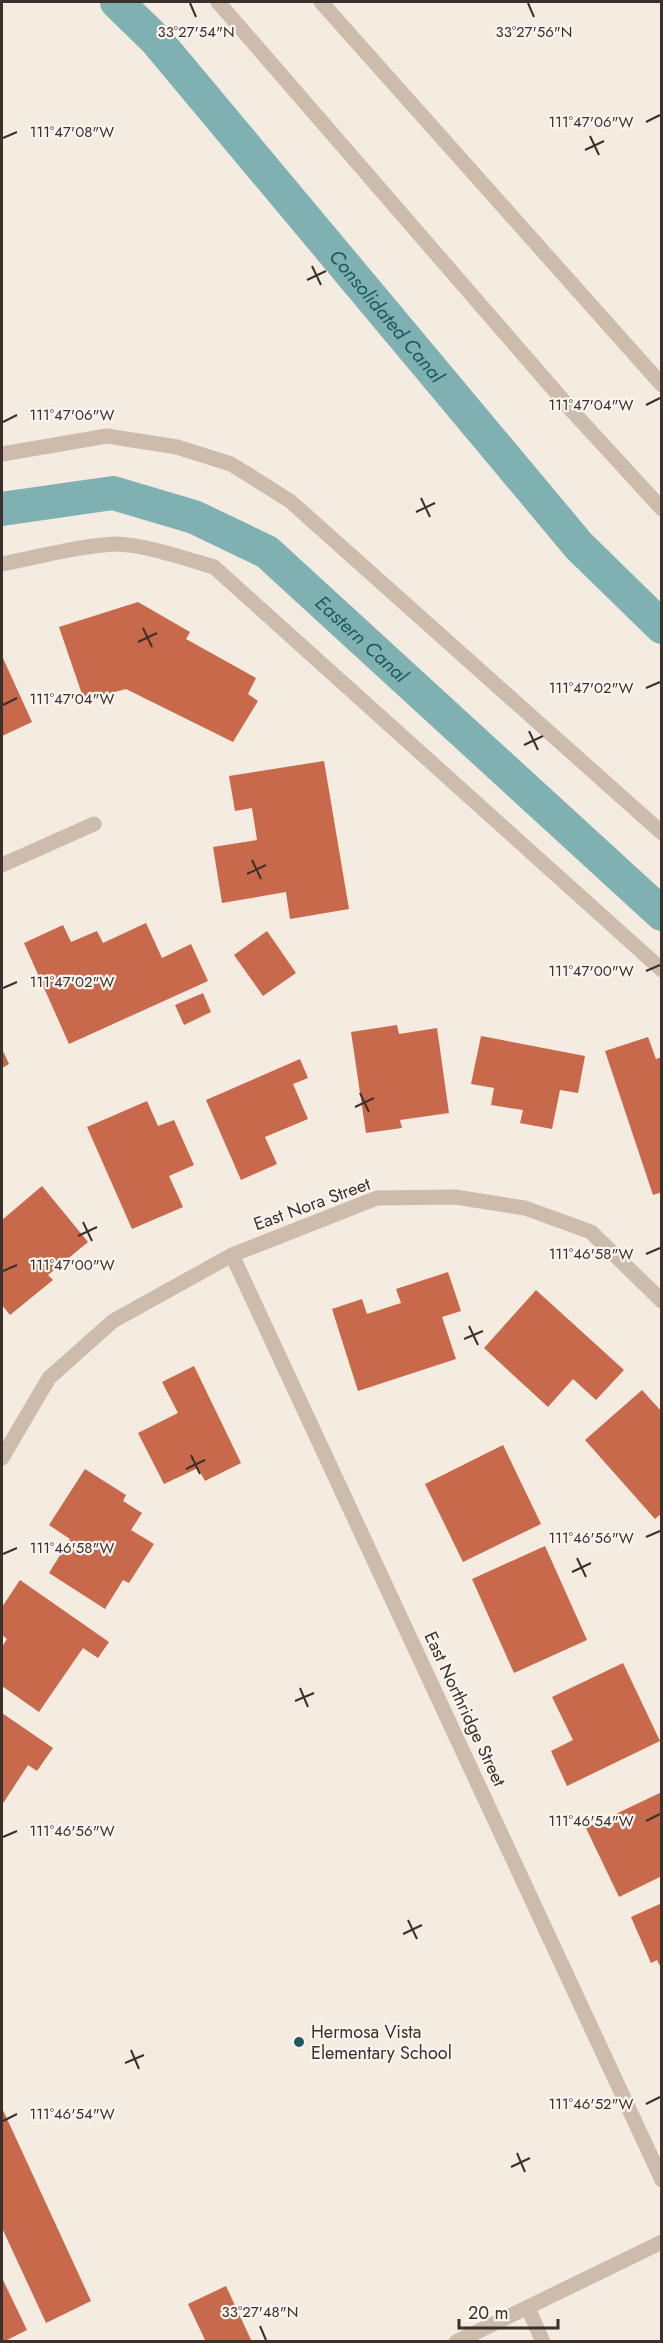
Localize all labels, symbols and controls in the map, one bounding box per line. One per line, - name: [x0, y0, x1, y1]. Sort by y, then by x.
- text: 33°27'54"N: [157, 21, 235, 43]
- text: 33°27'56"N: [496, 21, 572, 43]
- text: 111°47'06"W: [549, 111, 634, 133]
- text: 111°47'08"W: [30, 121, 114, 143]
- water label: Consolidated Canal: [322, 243, 452, 390]
- text: 111°47'04"W: [549, 394, 634, 416]
- text: 111°47'06"W: [30, 404, 115, 426]
- water label: Eastern Canal: [309, 588, 416, 690]
- text: 111°47'02"W: [549, 677, 633, 699]
- text: 111°47'04"W: [30, 688, 115, 710]
- text: 111°47'00"W: [548, 960, 634, 982]
- text: 111°47'02"W: [30, 971, 114, 993]
- street label: East Nora Street: [250, 1171, 375, 1237]
- text: 111°46'58"W: [549, 1243, 633, 1265]
- text: 111°47'00"W: [29, 1254, 115, 1276]
- text: 111°46'56"W: [548, 1527, 634, 1549]
- text: 111°46'58"W: [30, 1537, 114, 1559]
- street label: East Northridge Street: [418, 1627, 513, 1791]
- text: 111°46'54"W: [548, 1810, 634, 1832]
- text: 111°46'56"W: [29, 1820, 115, 1842]
- place label: Hermosa Vista Elementary School: [311, 2019, 452, 2066]
- marker: Hermosa Vista Elementary School: [292, 2035, 306, 2049]
- text: 111°46'52"W: [549, 2093, 634, 2115]
- text: 111°46'54"W: [29, 2103, 115, 2125]
- scale bar: [459, 2292, 558, 2330]
- text: 20 m: [468, 2300, 508, 2326]
- text: 33°27'48"N: [222, 2301, 298, 2323]

